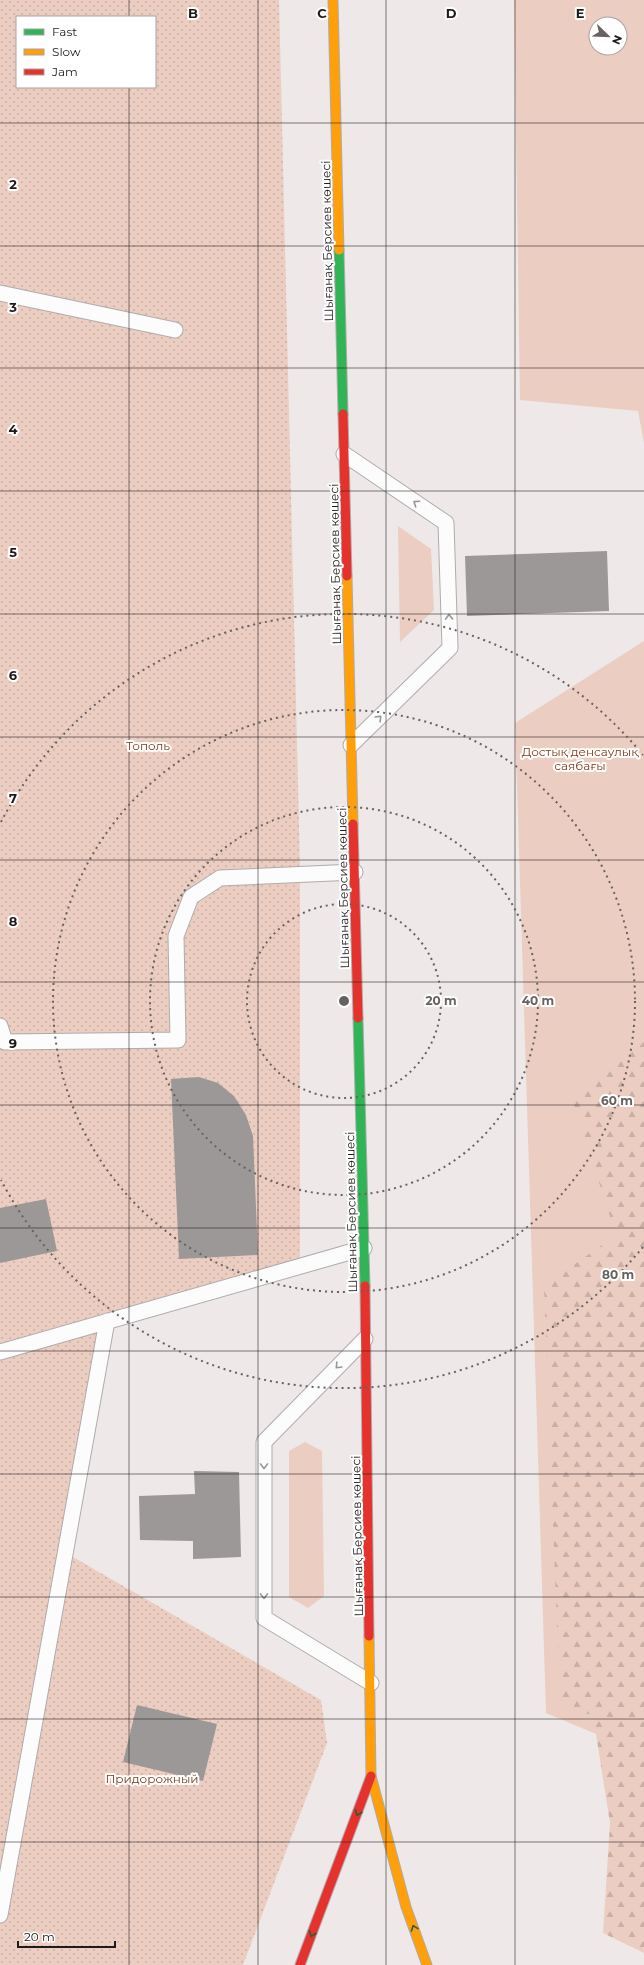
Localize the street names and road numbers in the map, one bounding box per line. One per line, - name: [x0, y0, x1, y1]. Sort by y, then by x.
- street label: Шығанақ Берсиев көшесі: [318, 160, 336, 322]
- street label: Шығанақ Берсиев көшесі: [326, 483, 344, 645]
- street label: Шығанақ Берсиев көшесі: [334, 807, 352, 969]
- street label: Шығанақ Берсиев көшесі: [342, 1131, 360, 1293]
- street label: Шығанақ Берсиев көшесі: [348, 1455, 366, 1617]

